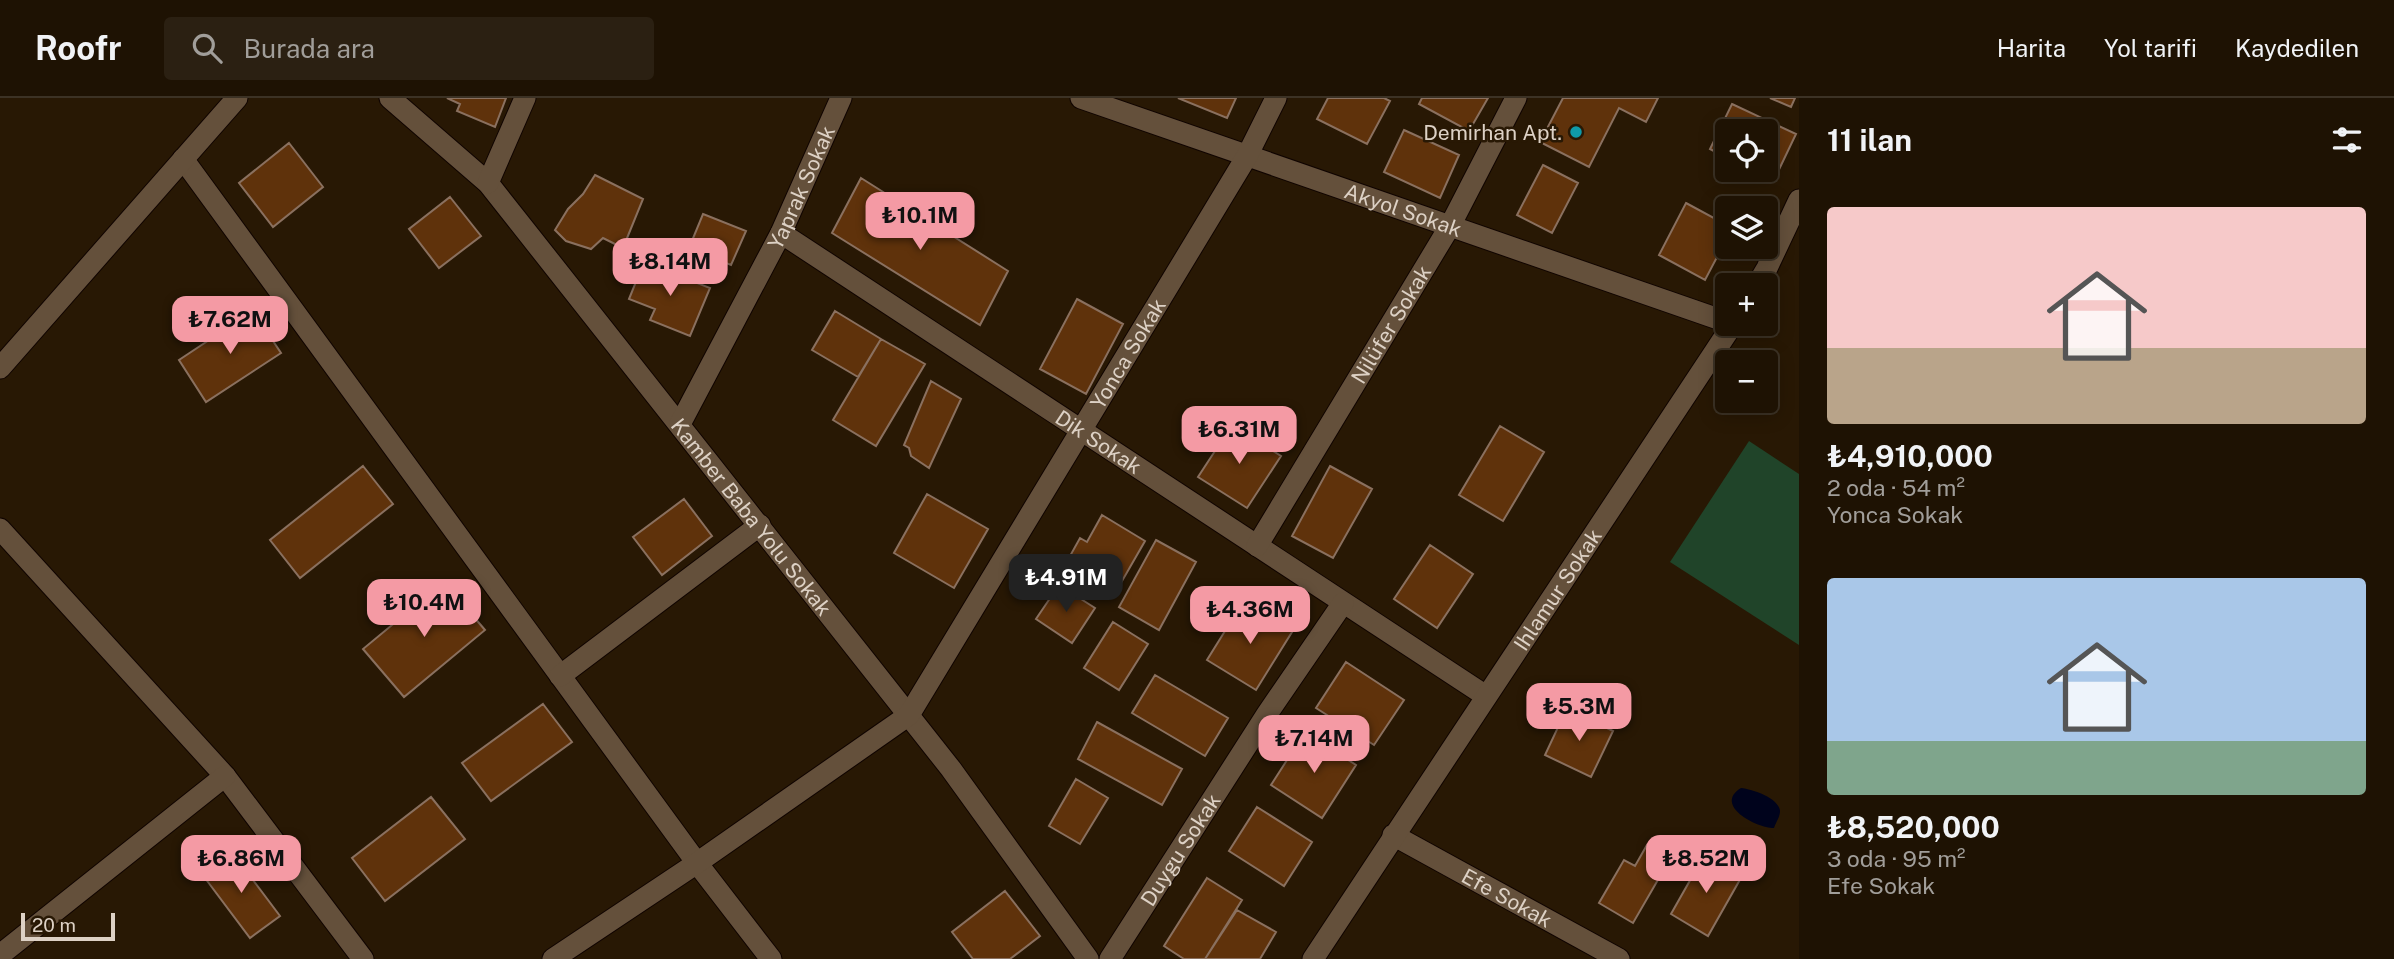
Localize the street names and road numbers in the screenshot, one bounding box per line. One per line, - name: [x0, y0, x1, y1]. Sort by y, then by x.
- street label: Yaprak Sokak: [762, 121, 840, 253]
- street label: Akyol Sokak: [1341, 178, 1465, 242]
- street label: Nilüfer Sokak: [1346, 260, 1436, 388]
- street label: Yonca Sokak: [1085, 294, 1171, 413]
- street label: Dik Sokak: [1051, 404, 1146, 479]
- street label: Kamber Baba Yolu Sokak: [666, 413, 837, 620]
- street label: Ihlamur Sokak: [1508, 524, 1607, 655]
- street label: Duygu Sokak: [1135, 788, 1225, 910]
- street label: Efe Sokak: [1458, 863, 1557, 932]

